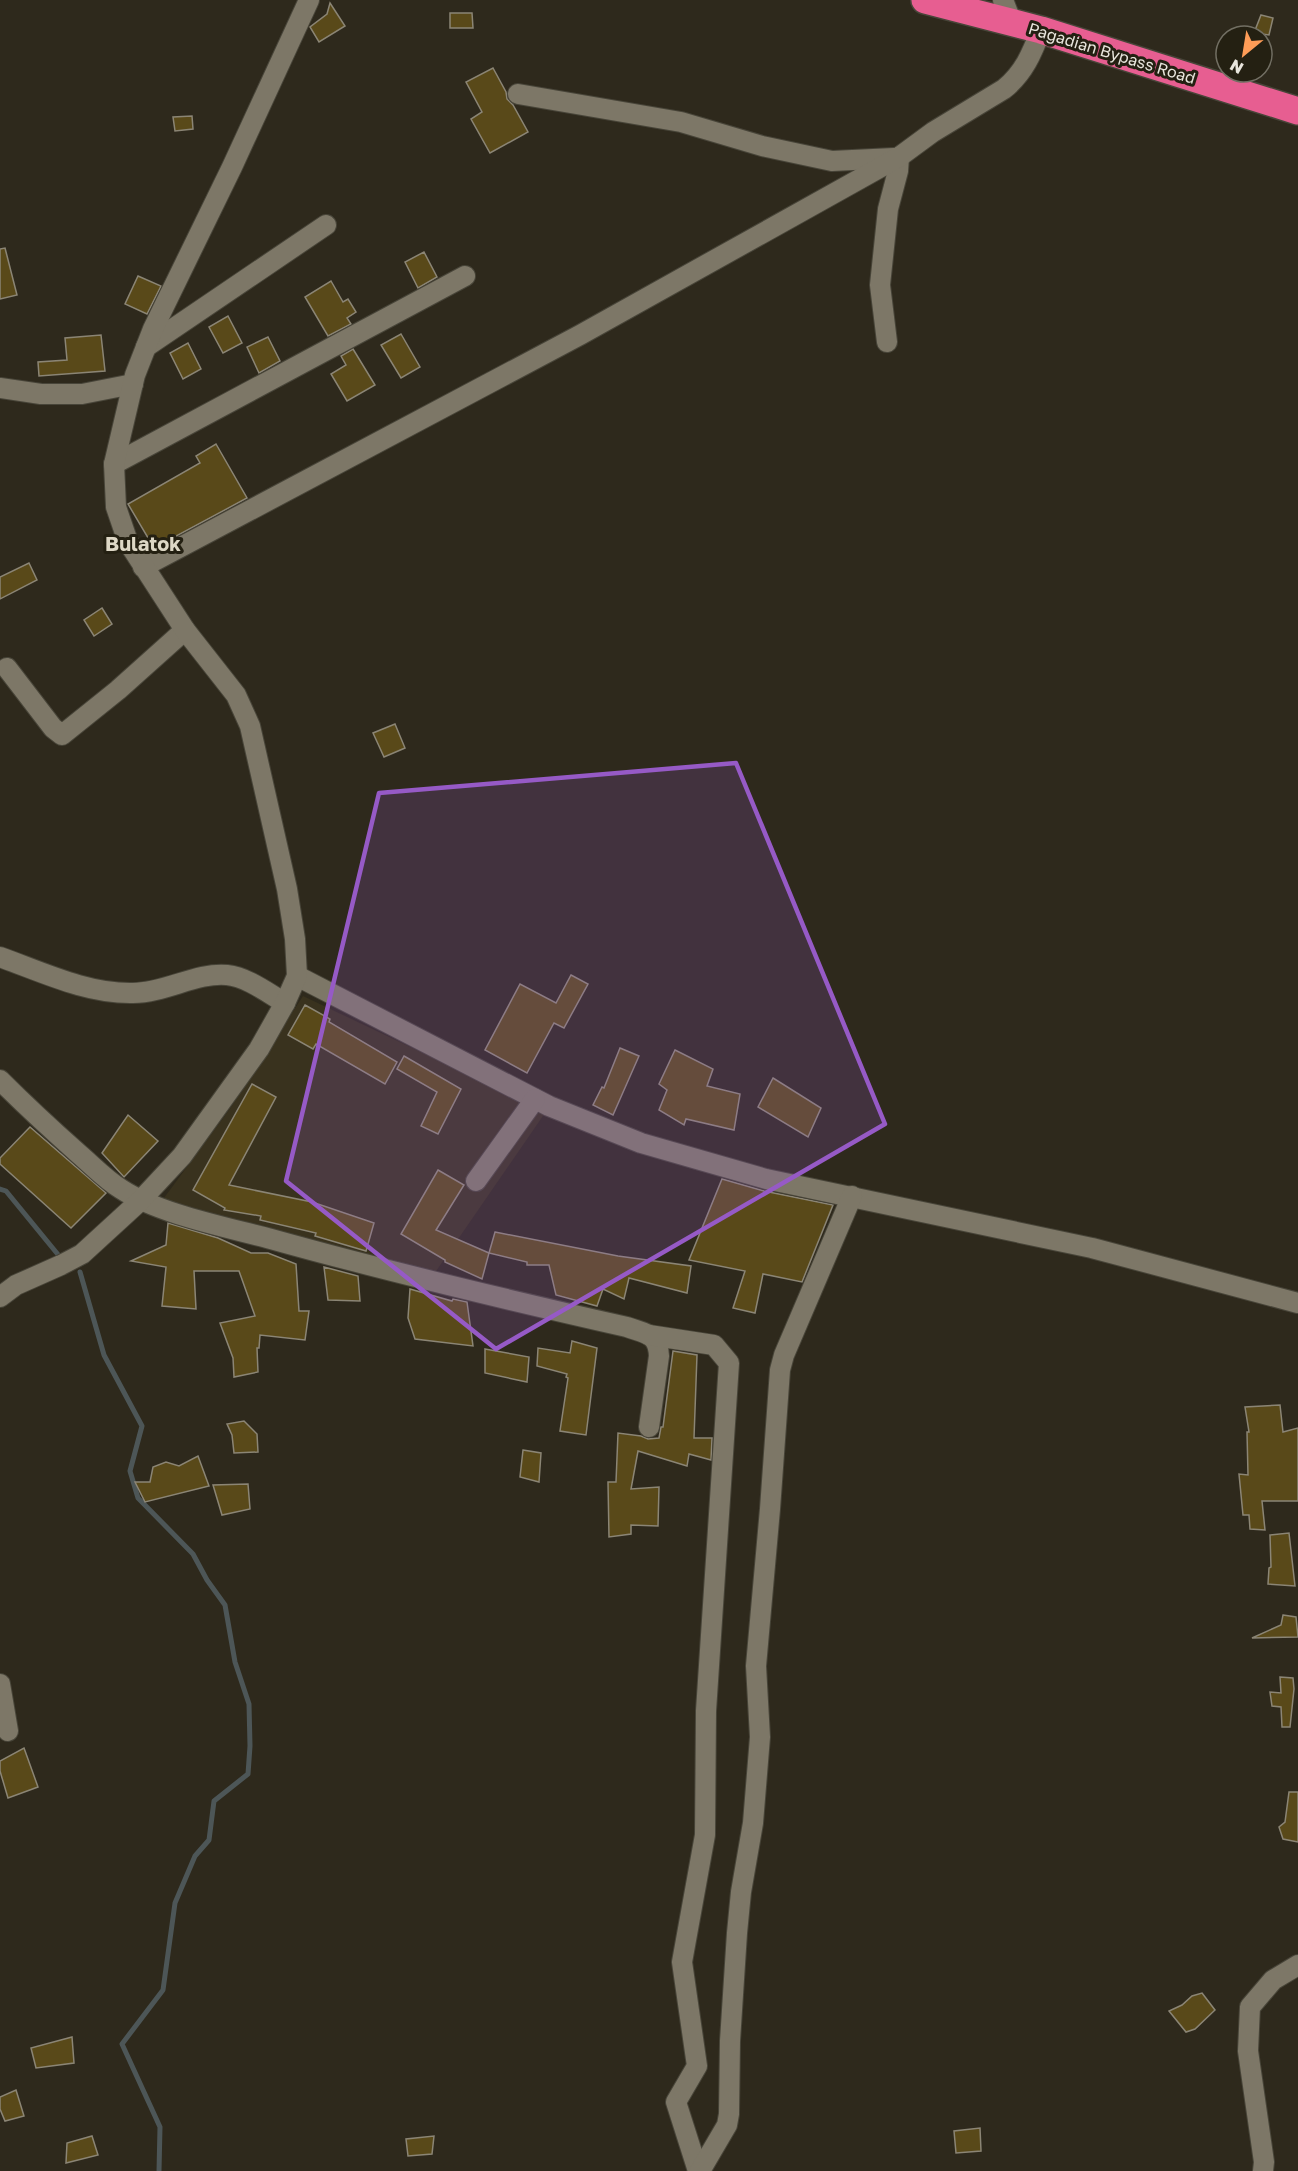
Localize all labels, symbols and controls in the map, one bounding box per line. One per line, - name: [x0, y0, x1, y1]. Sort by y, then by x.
- street label: Pagadian Bypass Road: [1026, 18, 1198, 88]
- north arrow: [1214, 24, 1274, 84]
- text: N: [1226, 55, 1247, 79]
- district label: Bulatok: [105, 531, 181, 555]

